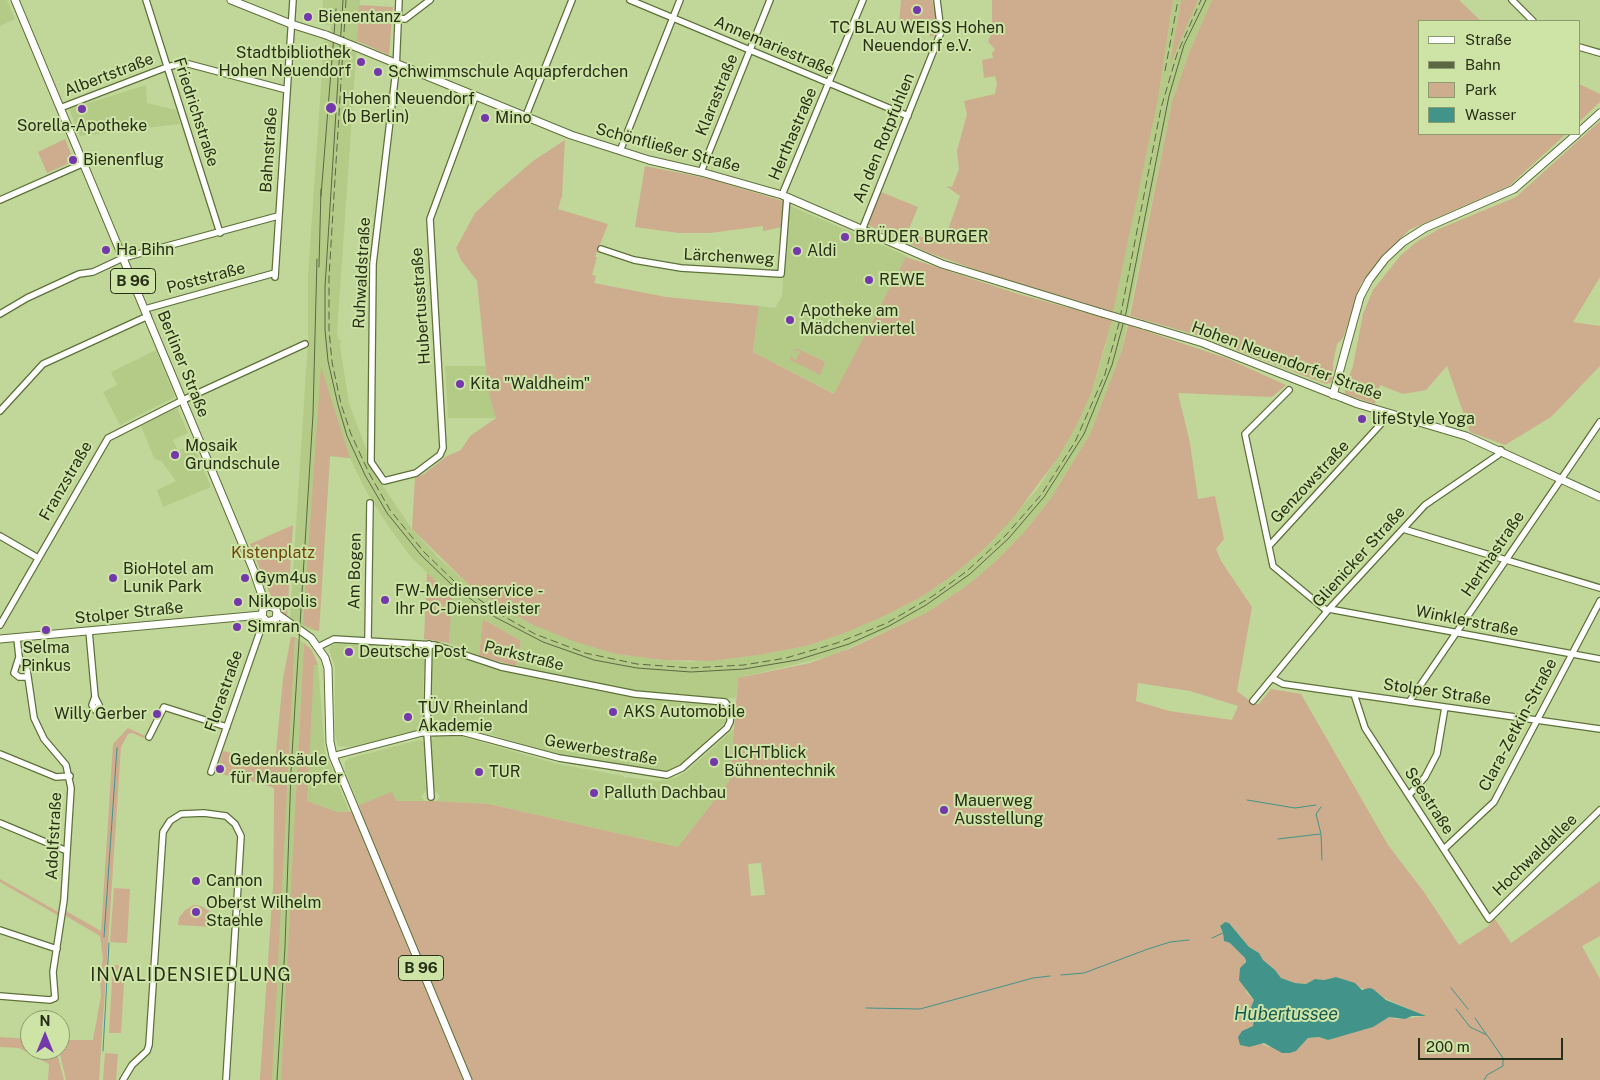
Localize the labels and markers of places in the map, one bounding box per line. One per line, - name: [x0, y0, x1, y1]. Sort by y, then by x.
- marker: TC BLAU WEISS Hohen Neuendorf e.V.: [911, 4, 923, 16]
- place label: Bienentanz: [318, 7, 401, 27]
- marker: Bienentanz: [302, 11, 314, 23]
- place label: TC BLAU WEISS Hohen Neuendorf e.V.: [830, 18, 1004, 56]
- place label: Stadtbibliothek Hohen Neuendorf: [219, 43, 351, 81]
- marker: Stadtbibliothek Hohen Neuendorf: [355, 56, 367, 68]
- place label: Schwimmschule Aquapferdchen: [388, 62, 628, 82]
- marker: Schwimmschule Aquapferdchen: [372, 66, 384, 78]
- place label: Hohen Neuendorf (b Berlin): [342, 89, 474, 127]
- marker: Hohen Neuendorf (b Berlin): [324, 101, 338, 115]
- marker: Sorella-Apotheke: [76, 103, 88, 115]
- place label: Mino: [495, 108, 532, 128]
- marker: Mino: [479, 112, 491, 124]
- place label: Sorella-Apotheke: [17, 116, 147, 136]
- place label: Bienenflug: [83, 150, 164, 170]
- marker: Bienenflug: [67, 154, 79, 166]
- place label: BRÜDER BURGER: [855, 227, 989, 247]
- marker: BRÜDER BURGER: [839, 231, 851, 243]
- place label: Ha Bihn: [116, 240, 174, 260]
- place label: Aldi: [807, 241, 836, 261]
- marker: Ha Bihn: [100, 244, 112, 256]
- marker: Aldi: [791, 245, 803, 257]
- place label: REWE: [879, 270, 925, 290]
- marker: REWE: [863, 274, 875, 286]
- place label: Apotheke am Mädchenviertel: [800, 301, 915, 339]
- marker: Apotheke am Mädchenviertel: [784, 314, 796, 326]
- place label: Kita "Waldheim": [470, 374, 590, 394]
- marker: Kita "Waldheim": [454, 378, 466, 390]
- place label: lifeStyle Yoga: [1372, 409, 1475, 429]
- marker: lifeStyle Yoga: [1356, 413, 1368, 425]
- place label: Mosaik Grundschule: [185, 436, 280, 474]
- marker: Mosaik Grundschule: [169, 449, 181, 461]
- place label: BioHotel am Lunik Park: [123, 559, 214, 597]
- place label: Gym4us: [255, 568, 317, 588]
- marker: BioHotel am Lunik Park: [107, 572, 119, 584]
- marker: Gym4us: [239, 572, 251, 584]
- place label: FW-Medienservice - Ihr PC-Dienstleister: [395, 581, 543, 619]
- place label: Nikopolis: [248, 592, 317, 612]
- marker: FW-Medienservice - Ihr PC-Dienstleister: [379, 594, 391, 606]
- marker: Nikopolis: [232, 596, 244, 608]
- place label: Simran: [247, 617, 300, 637]
- marker: Simran: [231, 621, 243, 633]
- marker: Selma Pinkus: [40, 624, 52, 636]
- place label: Selma Pinkus: [21, 638, 71, 676]
- place label: Deutsche Post: [359, 642, 467, 662]
- marker: Deutsche Post: [343, 646, 355, 658]
- place label: TÜV Rheinland Akademie: [418, 698, 528, 736]
- place label: AKS Automobile: [623, 702, 745, 722]
- place label: Willy Gerber: [54, 704, 147, 724]
- marker: AKS Automobile: [607, 706, 619, 718]
- marker: Willy Gerber: [151, 708, 163, 720]
- marker: TÜV Rheinland Akademie: [402, 711, 414, 723]
- place label: LICHTblick Bühnentechnik: [724, 743, 836, 781]
- place label: Gedenksäule für Maueropfer: [230, 750, 343, 788]
- marker: LICHTblick Bühnentechnik: [708, 756, 720, 768]
- place label: TUR: [489, 762, 521, 782]
- marker: Gedenksäule für Maueropfer: [214, 763, 226, 775]
- marker: TUR: [473, 766, 485, 778]
- place label: Palluth Dachbau: [604, 783, 726, 803]
- marker: Palluth Dachbau: [588, 787, 600, 799]
- place label: Mauerweg Ausstellung: [954, 791, 1043, 829]
- marker: Mauerweg Ausstellung: [938, 804, 950, 816]
- place label: Cannon: [206, 871, 262, 891]
- marker: Cannon: [190, 875, 202, 887]
- place label: Oberst Wilhelm Staehle: [206, 893, 321, 931]
- marker: Oberst Wilhelm Staehle: [190, 906, 202, 918]

